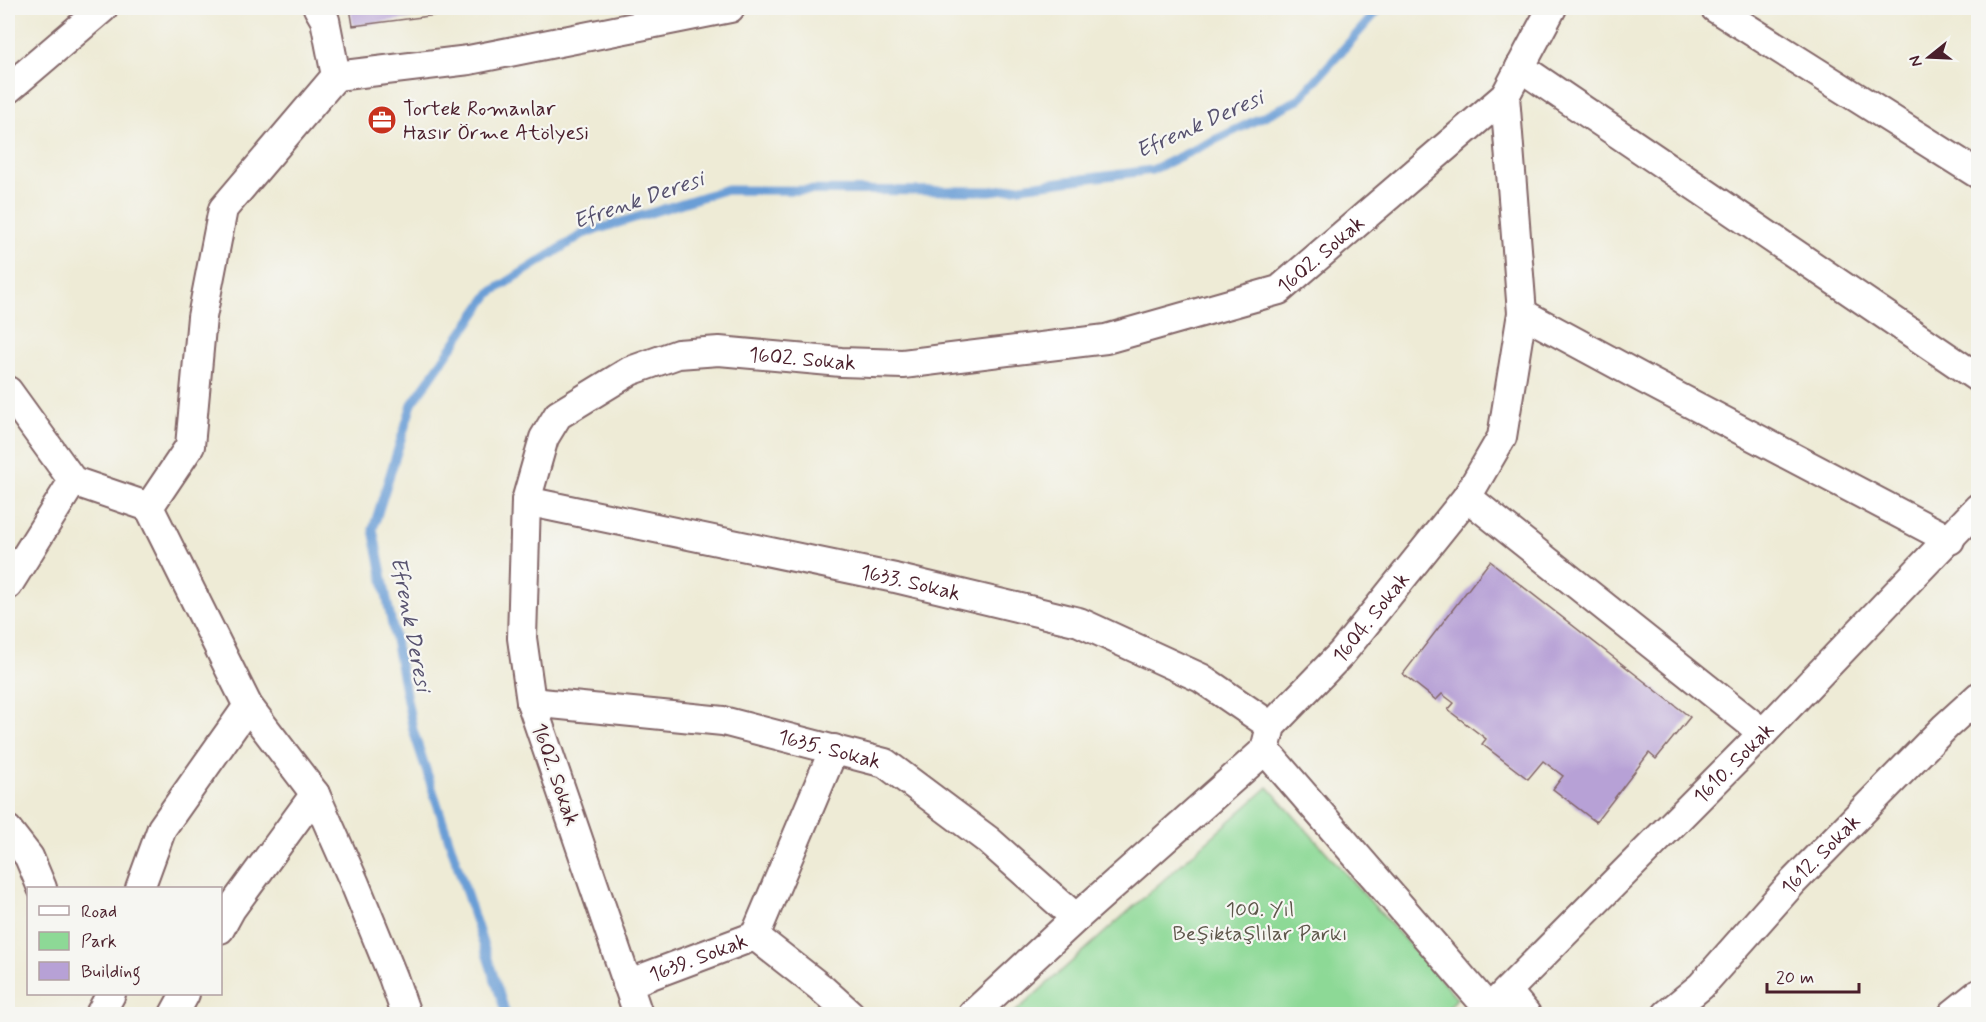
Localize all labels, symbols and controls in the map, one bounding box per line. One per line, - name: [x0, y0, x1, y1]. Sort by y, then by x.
- north arrow: [1899, 27, 1959, 87]
- text: N: [1905, 53, 1928, 69]
- water label: Efrenk Deresi: [1132, 83, 1270, 165]
- place label: Tortek Romanlar Hasır Örme Atölyesi: [403, 95, 589, 147]
- office icon: Tortek Romanlar Hasır Örme Atölyesi: [366, 104, 398, 136]
- water label: Efrenk Deresi: [570, 165, 710, 236]
- street label: 1602. Sokak: [1271, 210, 1371, 301]
- street label: 1602. Sokak: [748, 341, 856, 377]
- water label: Efrenk Deresi: [383, 555, 437, 697]
- street label: 1633. Sokak: [858, 558, 963, 608]
- street label: 1604. Sokak: [1327, 567, 1416, 670]
- street label: 1610. Sokak: [1688, 717, 1781, 810]
- street label: 1602. Sokak: [524, 719, 586, 830]
- street label: 1635. Sokak: [775, 723, 884, 776]
- street label: 1612. Sokak: [1775, 808, 1867, 901]
- legend: [27, 887, 222, 995]
- park label: 100. Yıl Beşiktaşlılar Parkı: [1172, 896, 1348, 948]
- text: Road: [81, 900, 117, 924]
- street label: 1639. Sokak: [645, 927, 752, 989]
- text: Park: [81, 930, 117, 954]
- scale bar: [1767, 956, 1858, 994]
- text: Building: [81, 960, 141, 986]
- text: 20 m: [1776, 966, 1814, 990]

